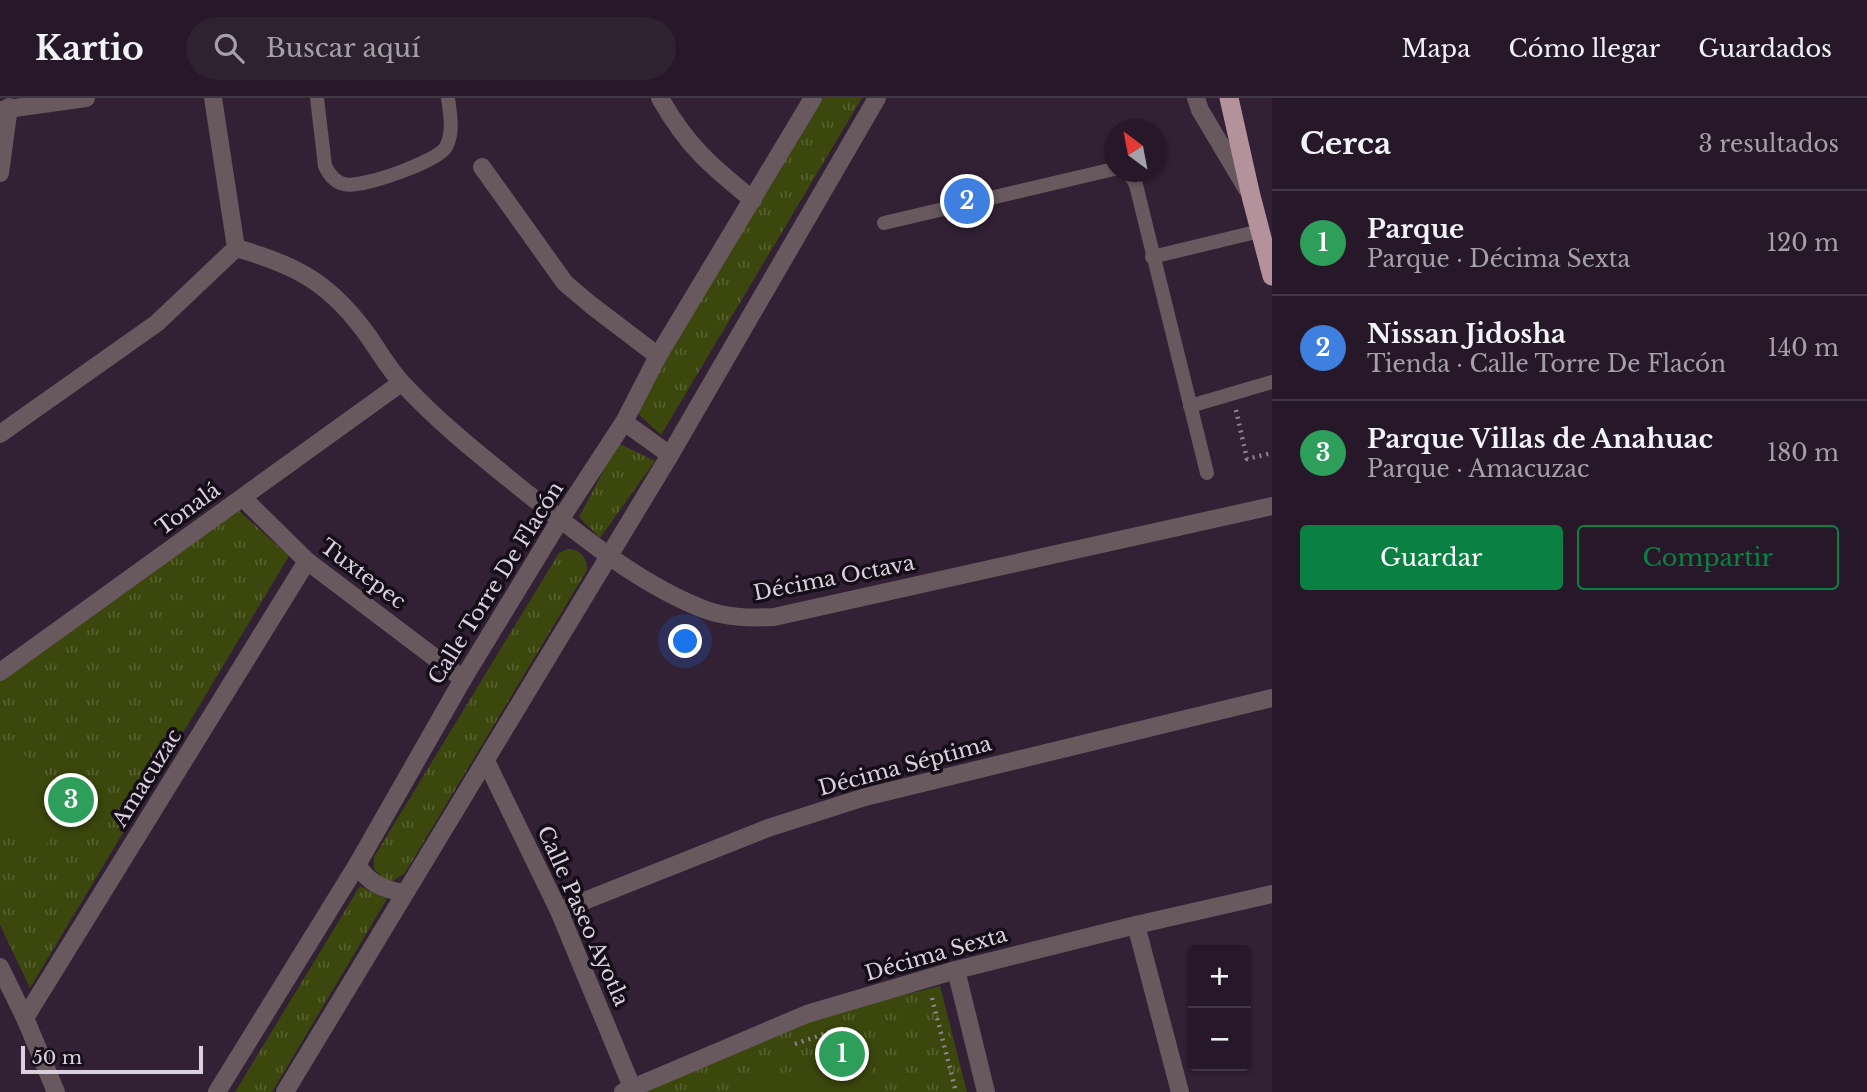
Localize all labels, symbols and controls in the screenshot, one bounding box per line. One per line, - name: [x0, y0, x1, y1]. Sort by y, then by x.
- search box: [186, 17, 676, 80]
- text: Kartio: [35, 28, 144, 69]
- icon: search: [210, 29, 248, 67]
- text: Buscar aquí: [266, 32, 420, 64]
- text: Mapa: [1401, 34, 1470, 63]
- text: Cómo llegar: [1508, 34, 1660, 63]
- text: Guardados: [1698, 34, 1832, 63]
- north arrow: [1104, 119, 1167, 182]
- text: Cerca: [1300, 125, 1391, 162]
- text: 3 resultados: [1699, 130, 1839, 158]
- pin: 2: [944, 175, 990, 227]
- text: Parque: [1367, 213, 1464, 245]
- text: 1: [1318, 229, 1328, 257]
- text: 120 m: [1767, 229, 1839, 257]
- text: Parque · Décima Sexta: [1367, 245, 1630, 273]
- text: Nissan Jidosha: [1367, 318, 1566, 350]
- text: 2: [1316, 334, 1330, 362]
- text: 140 m: [1768, 334, 1839, 362]
- text: Tienda · Calle Torre De Flacón: [1367, 350, 1726, 378]
- text: Parque Villas de Anahuac: [1367, 423, 1713, 455]
- text: 3: [1316, 439, 1330, 467]
- text: 180 m: [1767, 439, 1839, 467]
- text: Parque · Amacuzac: [1367, 455, 1589, 483]
- street label: Tonalá: [151, 477, 225, 541]
- street label: Calle Torre De Flacón: [423, 477, 569, 689]
- button: Guardar: [1300, 525, 1563, 590]
- button: Compartir: [1577, 525, 1839, 590]
- street label: Tuxtepec: [315, 534, 411, 614]
- street label: Décima Octava: [751, 550, 917, 606]
- your location: [668, 624, 702, 658]
- street label: Amacuzac: [106, 724, 187, 833]
- street label: Décima Séptima: [816, 730, 995, 802]
- pin: 3: [48, 774, 94, 826]
- street label: Calle Paseo Ayotla: [532, 822, 635, 1010]
- street label: Décima Sexta: [862, 921, 1010, 987]
- map controls: [1188, 945, 1251, 1071]
- button: +: [1188, 945, 1251, 1008]
- button: −: [1188, 1008, 1251, 1071]
- pin: 1: [819, 1028, 865, 1080]
- scale bar: [21, 1043, 203, 1075]
- text: 50 m: [32, 1046, 82, 1069]

